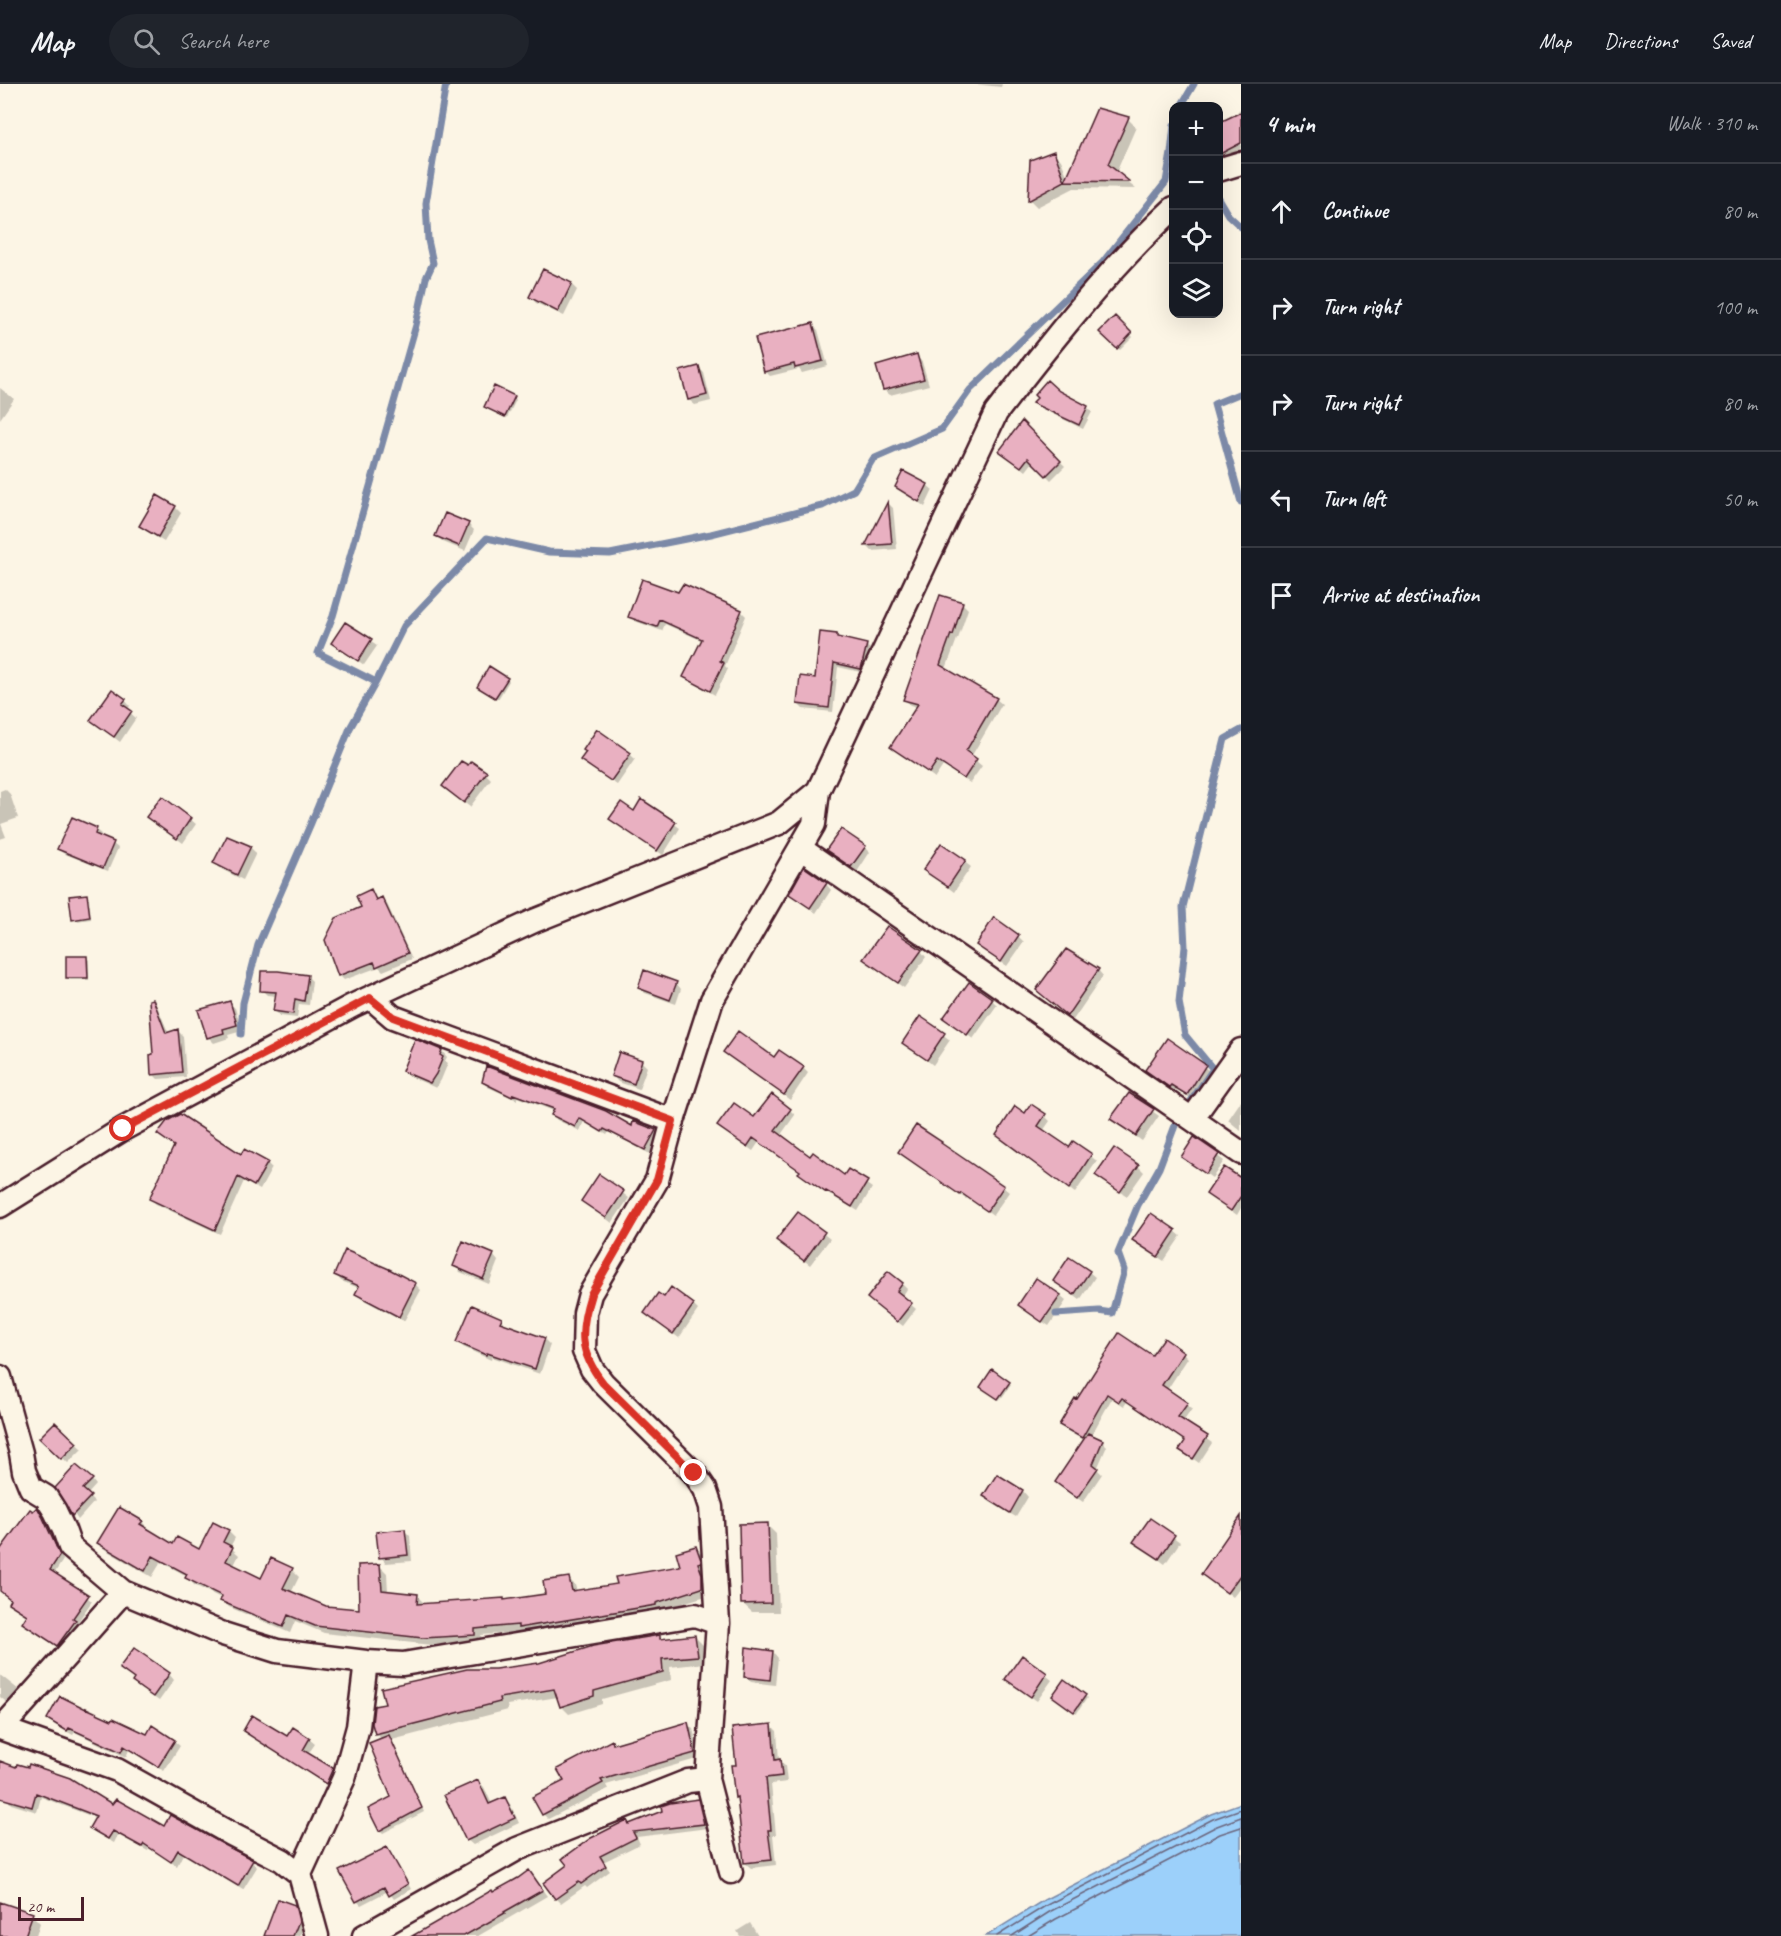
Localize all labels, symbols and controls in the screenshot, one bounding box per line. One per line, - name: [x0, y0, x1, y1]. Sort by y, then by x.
- search box: [109, 14, 529, 68]
- text: Map: [30, 24, 73, 59]
- icon: search: [130, 25, 163, 58]
- text: Search here: [178, 27, 268, 55]
- text: Map: [1539, 28, 1571, 54]
- text: Directions: [1604, 28, 1677, 54]
- text: Saved: [1710, 28, 1751, 54]
- map controls: [1169, 102, 1223, 318]
- button: +: [1169, 102, 1223, 156]
- text: 4 min: [1265, 107, 1315, 140]
- text: Walk · 310 m: [1667, 111, 1757, 136]
- button: −: [1169, 156, 1223, 210]
- icon: ahead: [1265, 195, 1298, 228]
- text: Continue: [1322, 197, 1388, 225]
- text: 80 m: [1723, 199, 1757, 224]
- button: locate: [1169, 210, 1223, 264]
- button: layers: [1169, 264, 1223, 318]
- icon: right: [1265, 291, 1298, 324]
- text: Turn right: [1322, 293, 1399, 321]
- text: 100 m: [1714, 295, 1757, 320]
- icon: right: [1265, 387, 1298, 420]
- text: Turn right: [1322, 389, 1399, 417]
- text: 80 m: [1723, 391, 1757, 416]
- icon: left: [1265, 483, 1298, 516]
- text: Turn left: [1322, 485, 1386, 513]
- text: 50 m: [1723, 487, 1757, 512]
- icon: arrive: [1265, 579, 1298, 612]
- text: Arrive at destination: [1322, 581, 1479, 609]
- route start: [109, 1115, 135, 1141]
- route end: [680, 1459, 706, 1485]
- scale bar: [18, 1894, 84, 1922]
- text: 20 m: [27, 1897, 54, 1917]

